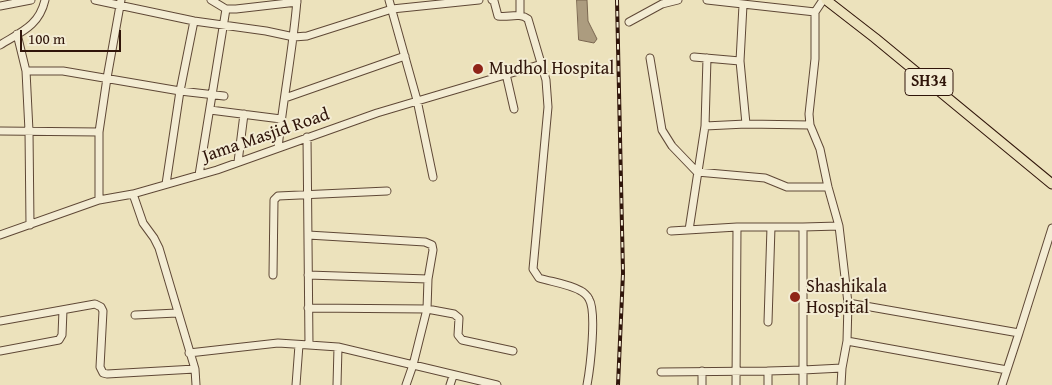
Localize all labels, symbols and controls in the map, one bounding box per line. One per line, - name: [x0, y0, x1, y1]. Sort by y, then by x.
- scale bar: [22, 20, 124, 52]
- text: 100 m: [28, 28, 65, 49]
- place label: Mudhol Hospital: [489, 58, 614, 80]
- marker: Mudhol Hospital: [471, 62, 485, 76]
- road number: SH34: [905, 68, 953, 95]
- street label: Jama Masjid Road: [200, 104, 332, 168]
- place label: Shashikala Hospital: [806, 276, 887, 318]
- marker: Shashikala Hospital: [788, 290, 802, 304]

